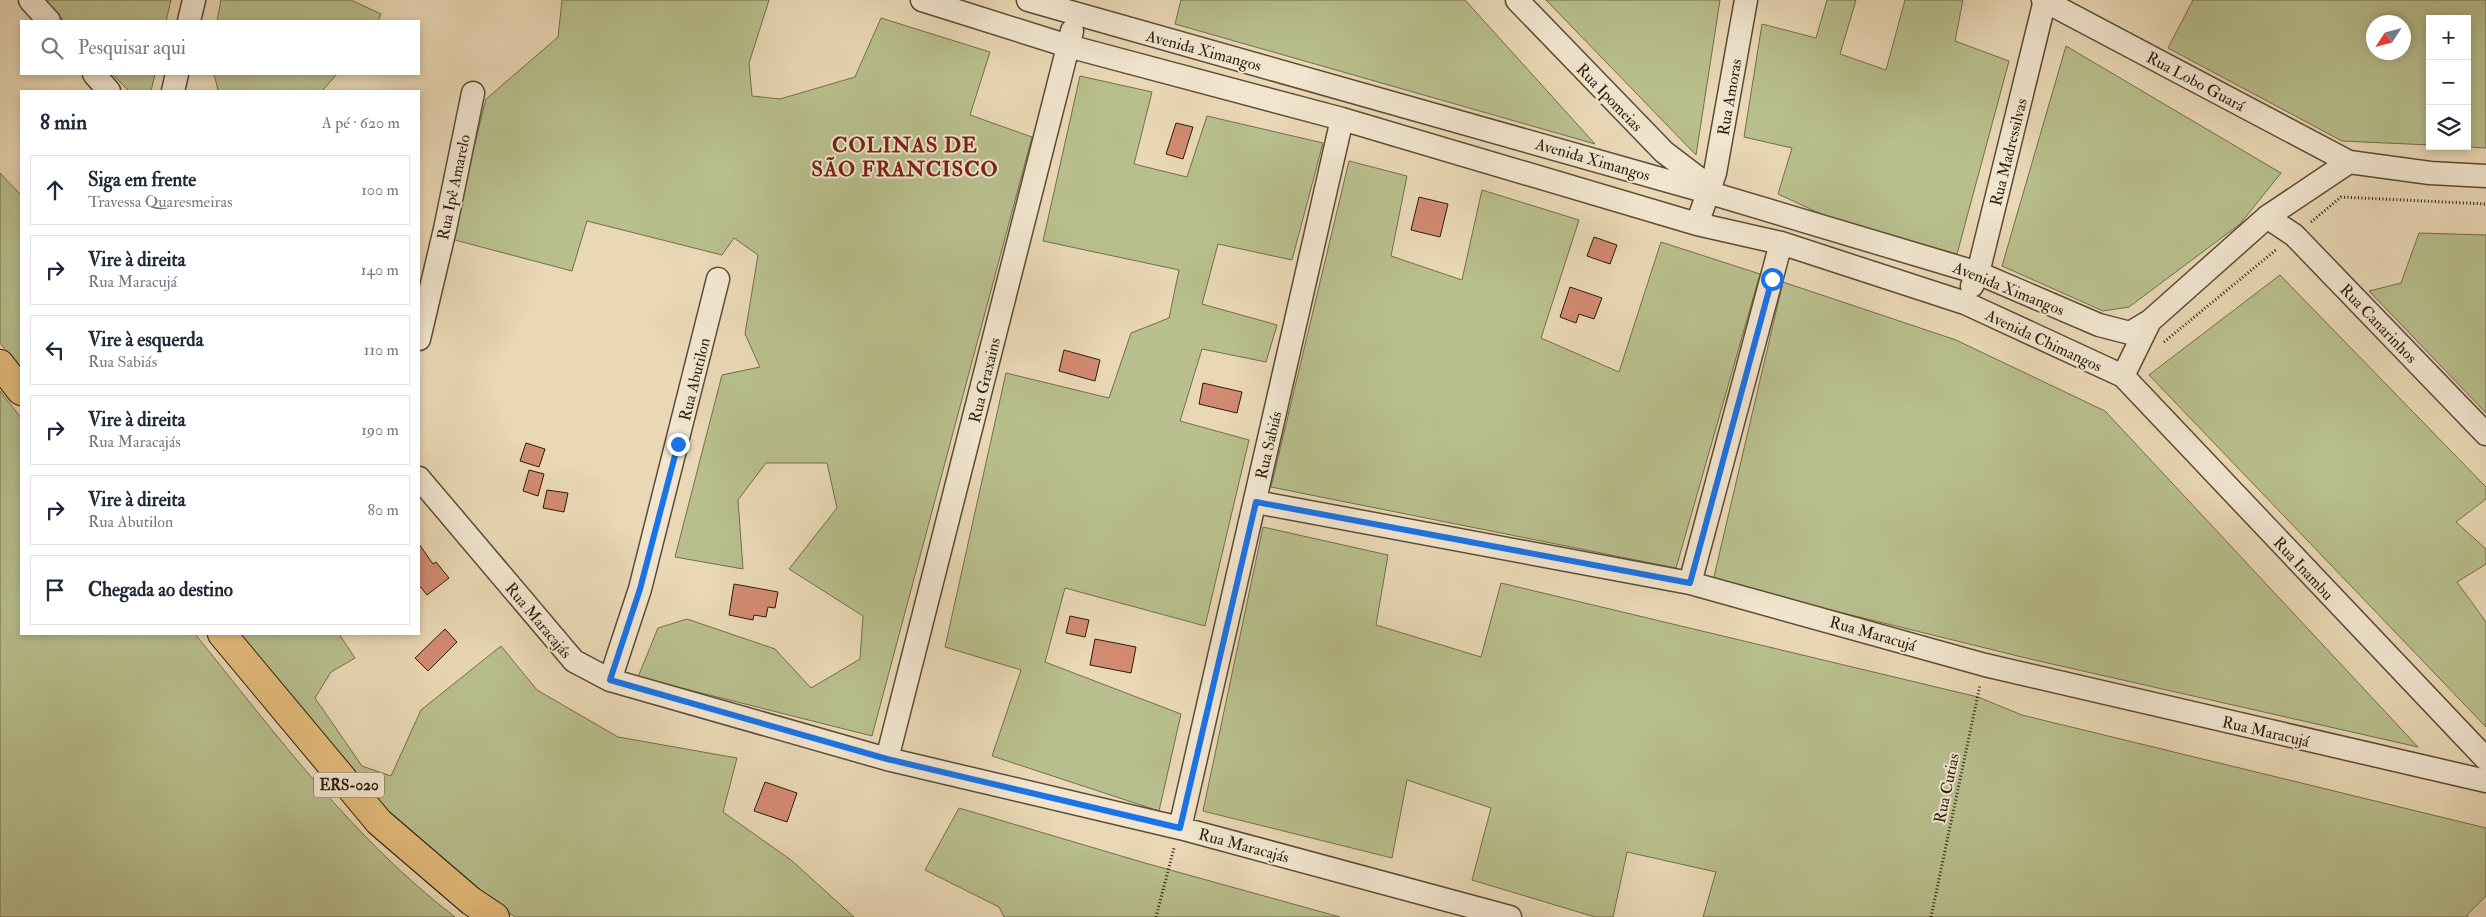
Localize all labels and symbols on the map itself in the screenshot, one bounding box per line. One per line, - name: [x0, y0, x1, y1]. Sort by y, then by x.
- north arrow: [2366, 15, 2411, 60]
- street label: Avenida Ximangos: [1143, 26, 1264, 76]
- street label: Rua Lobo Guará: [2143, 48, 2249, 116]
- street label: Rua Amoras: [1713, 57, 1747, 137]
- street label: Rua Ipomeias: [1571, 59, 1647, 137]
- street label: Rua Madressilvas: [1986, 96, 2032, 208]
- street label: Rua Ipê Amarelo: [433, 132, 476, 242]
- district label: COLINAS DE SÃO FRANCISCO: [811, 132, 999, 183]
- street label: Avenida Ximangos: [1532, 134, 1652, 186]
- street label: Avenida Ximangos: [1949, 257, 2067, 320]
- route start: [1761, 268, 1784, 291]
- street label: Rua Canarinhos: [2335, 280, 2421, 368]
- street label: Avenida Chimangos: [1981, 305, 2105, 377]
- street label: Rua Abutilon: [675, 336, 715, 423]
- street label: Rua Graxains: [965, 336, 1005, 425]
- street label: Rua Sabiás: [1251, 409, 1286, 481]
- route end: [667, 433, 690, 456]
- street label: Rua Inambu: [2269, 533, 2338, 604]
- street label: Rua Maracajás: [501, 579, 576, 663]
- street label: Rua Maracujá: [1827, 612, 1919, 656]
- street label: Rua Maracujá: [2220, 712, 2312, 752]
- street label: Rua Cutias: [1930, 751, 1964, 825]
- road number: ERS-020: [314, 772, 384, 798]
- street label: Rua Maracajás: [1196, 824, 1291, 868]

